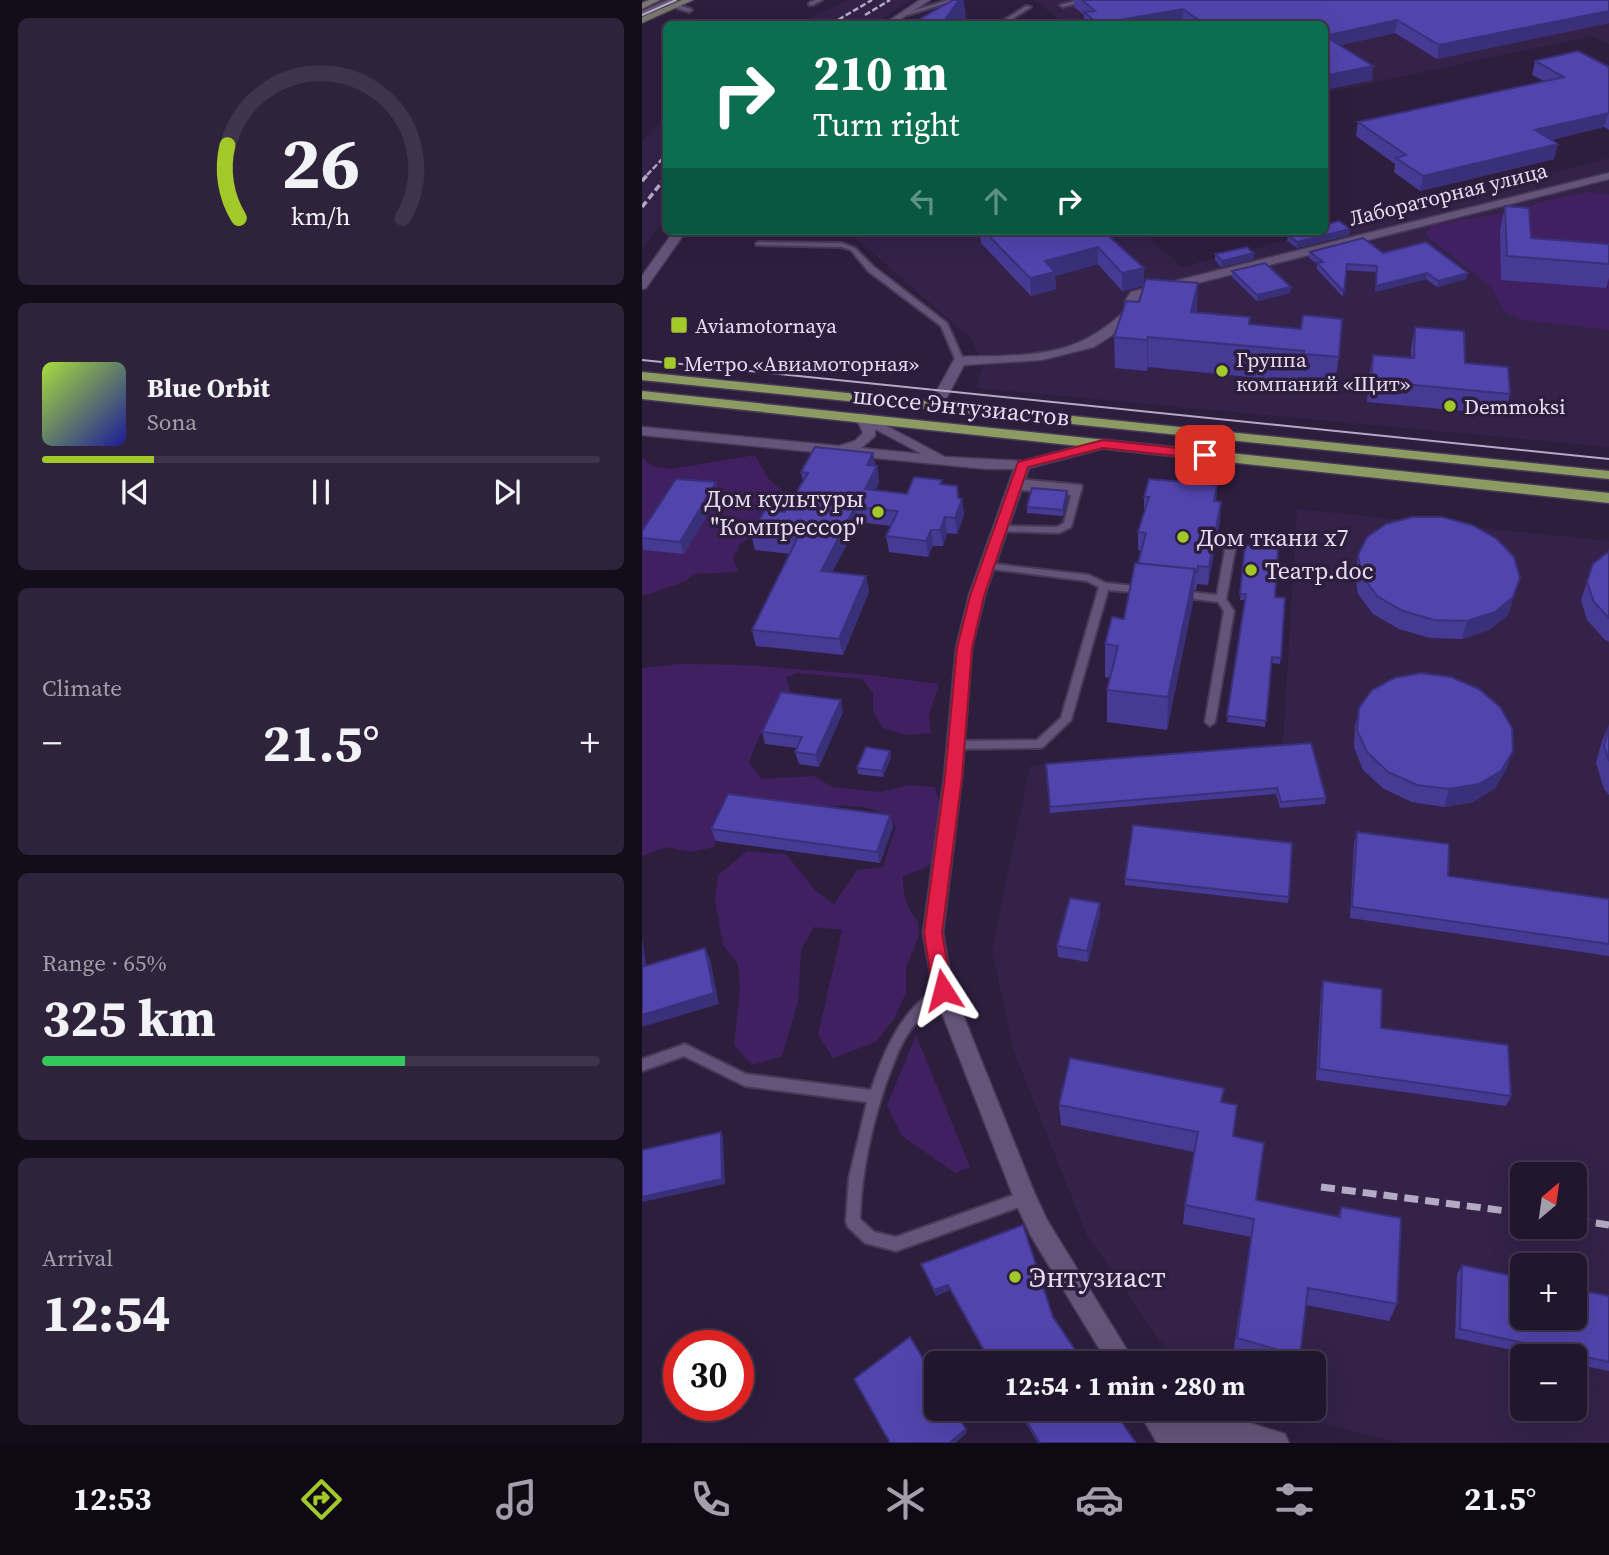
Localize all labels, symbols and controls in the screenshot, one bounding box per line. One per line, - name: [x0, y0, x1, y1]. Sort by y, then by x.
- text: 210 m: [813, 39, 948, 106]
- icon: right: [698, 49, 789, 140]
- text: Turn right: [813, 103, 959, 147]
- text: 26: [282, 113, 360, 212]
- street label: Лабораторная улица: [1346, 155, 1551, 233]
- icon: left: [904, 182, 942, 220]
- icon: ahead: [977, 182, 1015, 220]
- icon: right: [1050, 182, 1088, 220]
- text: km/h: [291, 198, 351, 232]
- place label: Aviamotornaya: [695, 311, 837, 340]
- marker: Aviamotornaya: [669, 315, 689, 335]
- place label: Группа компаний «Щит»: [1236, 345, 1410, 398]
- place label: Метро «Авиамоторная»: [684, 349, 919, 378]
- marker: Метро «Авиамоторная»: [662, 355, 678, 371]
- marker: Группа компаний «Щит»: [1214, 363, 1230, 379]
- text: Blue Orbit: [147, 370, 270, 406]
- street label: шоссе Энтузиастов: [851, 378, 1071, 434]
- place label: Demmoksi: [1464, 392, 1565, 421]
- marker: Demmoksi: [1442, 398, 1458, 414]
- text: Sona: [147, 406, 197, 438]
- pin: [1175, 425, 1235, 485]
- icon: arrive: [1186, 436, 1224, 474]
- icon: previous: [116, 473, 154, 511]
- icon: pause: [302, 473, 340, 511]
- icon: next: [488, 473, 526, 511]
- place label: Дом культуры "Компрессор": [705, 482, 864, 543]
- marker: Дом культуры "Компрессор": [870, 504, 886, 520]
- place label: Дом ткани x7: [1197, 521, 1349, 554]
- marker: Дом ткани x7: [1175, 529, 1191, 545]
- place label: Театр.doc: [1265, 554, 1373, 587]
- marker: Театр.doc: [1243, 562, 1259, 578]
- text: Climate: [42, 672, 122, 704]
- text: 21.5°: [262, 707, 380, 778]
- text: −: [42, 717, 62, 769]
- text: +: [580, 717, 600, 769]
- text: Range · 65%: [42, 947, 167, 979]
- position arrow: [906, 953, 980, 1027]
- text: 325 km: [42, 982, 216, 1053]
- north arrow: [1510, 1162, 1587, 1239]
- map controls: [1510, 1162, 1587, 1421]
- text: Arrival: [42, 1242, 113, 1274]
- button: +: [1510, 1253, 1587, 1330]
- place label: Энтузиаст: [1029, 1258, 1166, 1296]
- marker: Энтузиаст: [1007, 1269, 1023, 1285]
- text: 12:54: [42, 1277, 170, 1348]
- speed limit sign: 30: [663, 1330, 754, 1421]
- button: −: [1510, 1344, 1587, 1421]
- text: 12:54 · 1 min · 280 m: [1005, 1368, 1245, 1404]
- icon: directions: [297, 1475, 346, 1524]
- icon: music: [492, 1475, 541, 1524]
- icon: phone: [686, 1475, 735, 1524]
- icon: climate: [881, 1475, 930, 1524]
- icon: car: [1075, 1475, 1124, 1524]
- icon: filters: [1270, 1475, 1319, 1524]
- text: 12:53: [73, 1477, 152, 1521]
- text: 21.5°: [1464, 1477, 1536, 1521]

